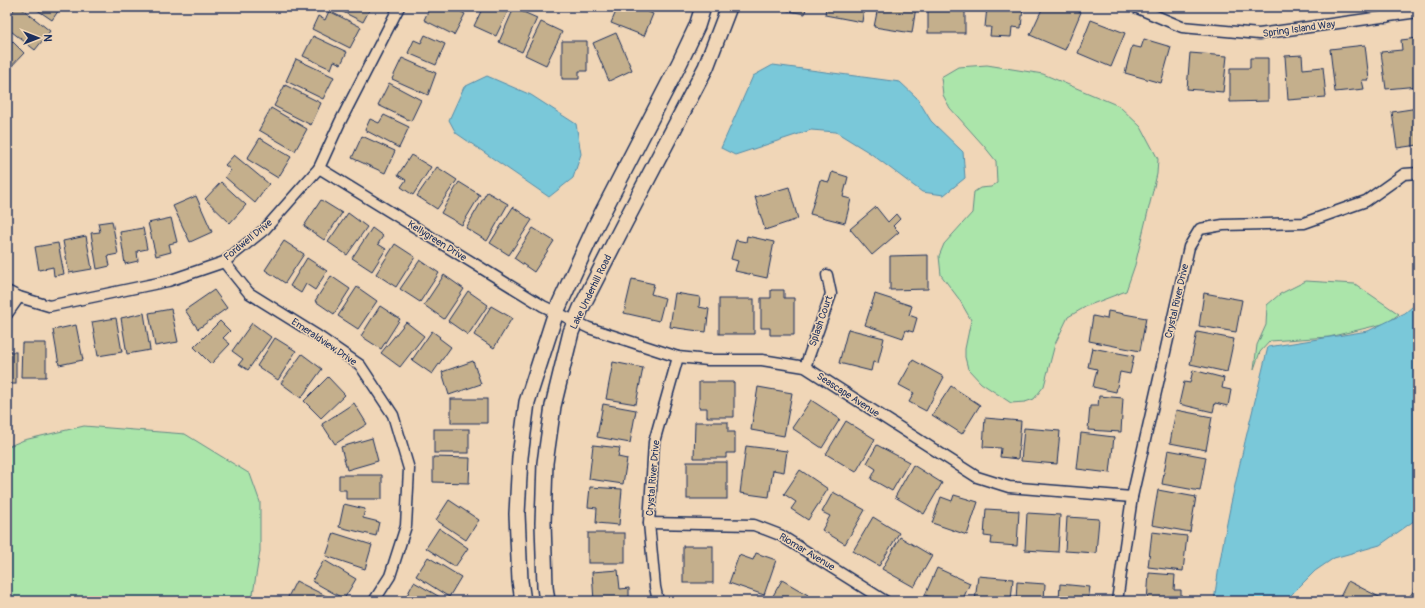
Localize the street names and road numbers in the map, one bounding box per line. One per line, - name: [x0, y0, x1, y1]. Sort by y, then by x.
- street label: Spring Island Way: [1262, 18, 1337, 40]
- street label: Fordwell Drive: [221, 217, 275, 263]
- street label: Kellygreen Drive: [405, 218, 469, 264]
- street label: Lake Underhill Road: [568, 253, 614, 331]
- street label: Crystal River Drive: [1163, 263, 1191, 339]
- street label: Splash Court: [807, 293, 836, 348]
- street label: Emeraldview Drive: [289, 316, 359, 368]
- street label: Seascape Avenue: [814, 370, 882, 420]
- street label: Crystal River Drive: [644, 440, 662, 516]
- street label: Riomar Avenue: [777, 531, 837, 573]

